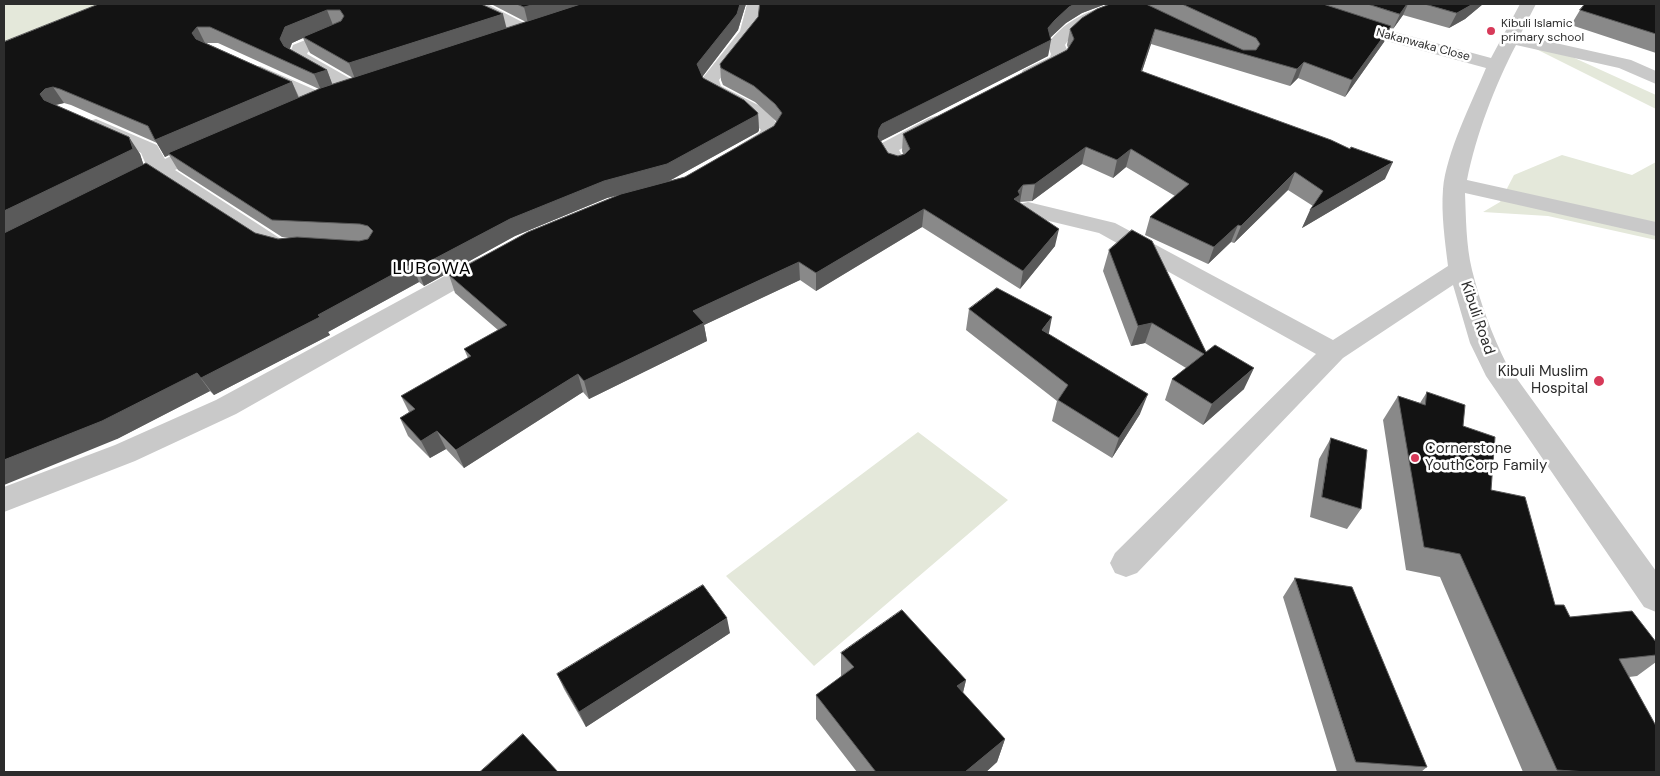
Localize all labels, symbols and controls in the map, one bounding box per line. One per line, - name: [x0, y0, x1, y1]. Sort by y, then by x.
- place label: Kibuli Islamic primary school: [1501, 17, 1584, 45]
- marker: Kibuli Islamic primary school: [1485, 25, 1497, 37]
- street label: Nakanwaka Close: [1374, 26, 1472, 64]
- district label: LUBOWA: [392, 258, 472, 280]
- street label: Kibuli Road: [1456, 279, 1498, 357]
- place label: Kibuli Muslim Hospital: [1498, 363, 1588, 398]
- marker: Kibuli Muslim Hospital: [1592, 374, 1606, 388]
- place label: Cornerstone YouthCorp Family: [1425, 440, 1547, 475]
- marker: Cornerstone YouthCorp Family: [1409, 452, 1421, 464]

